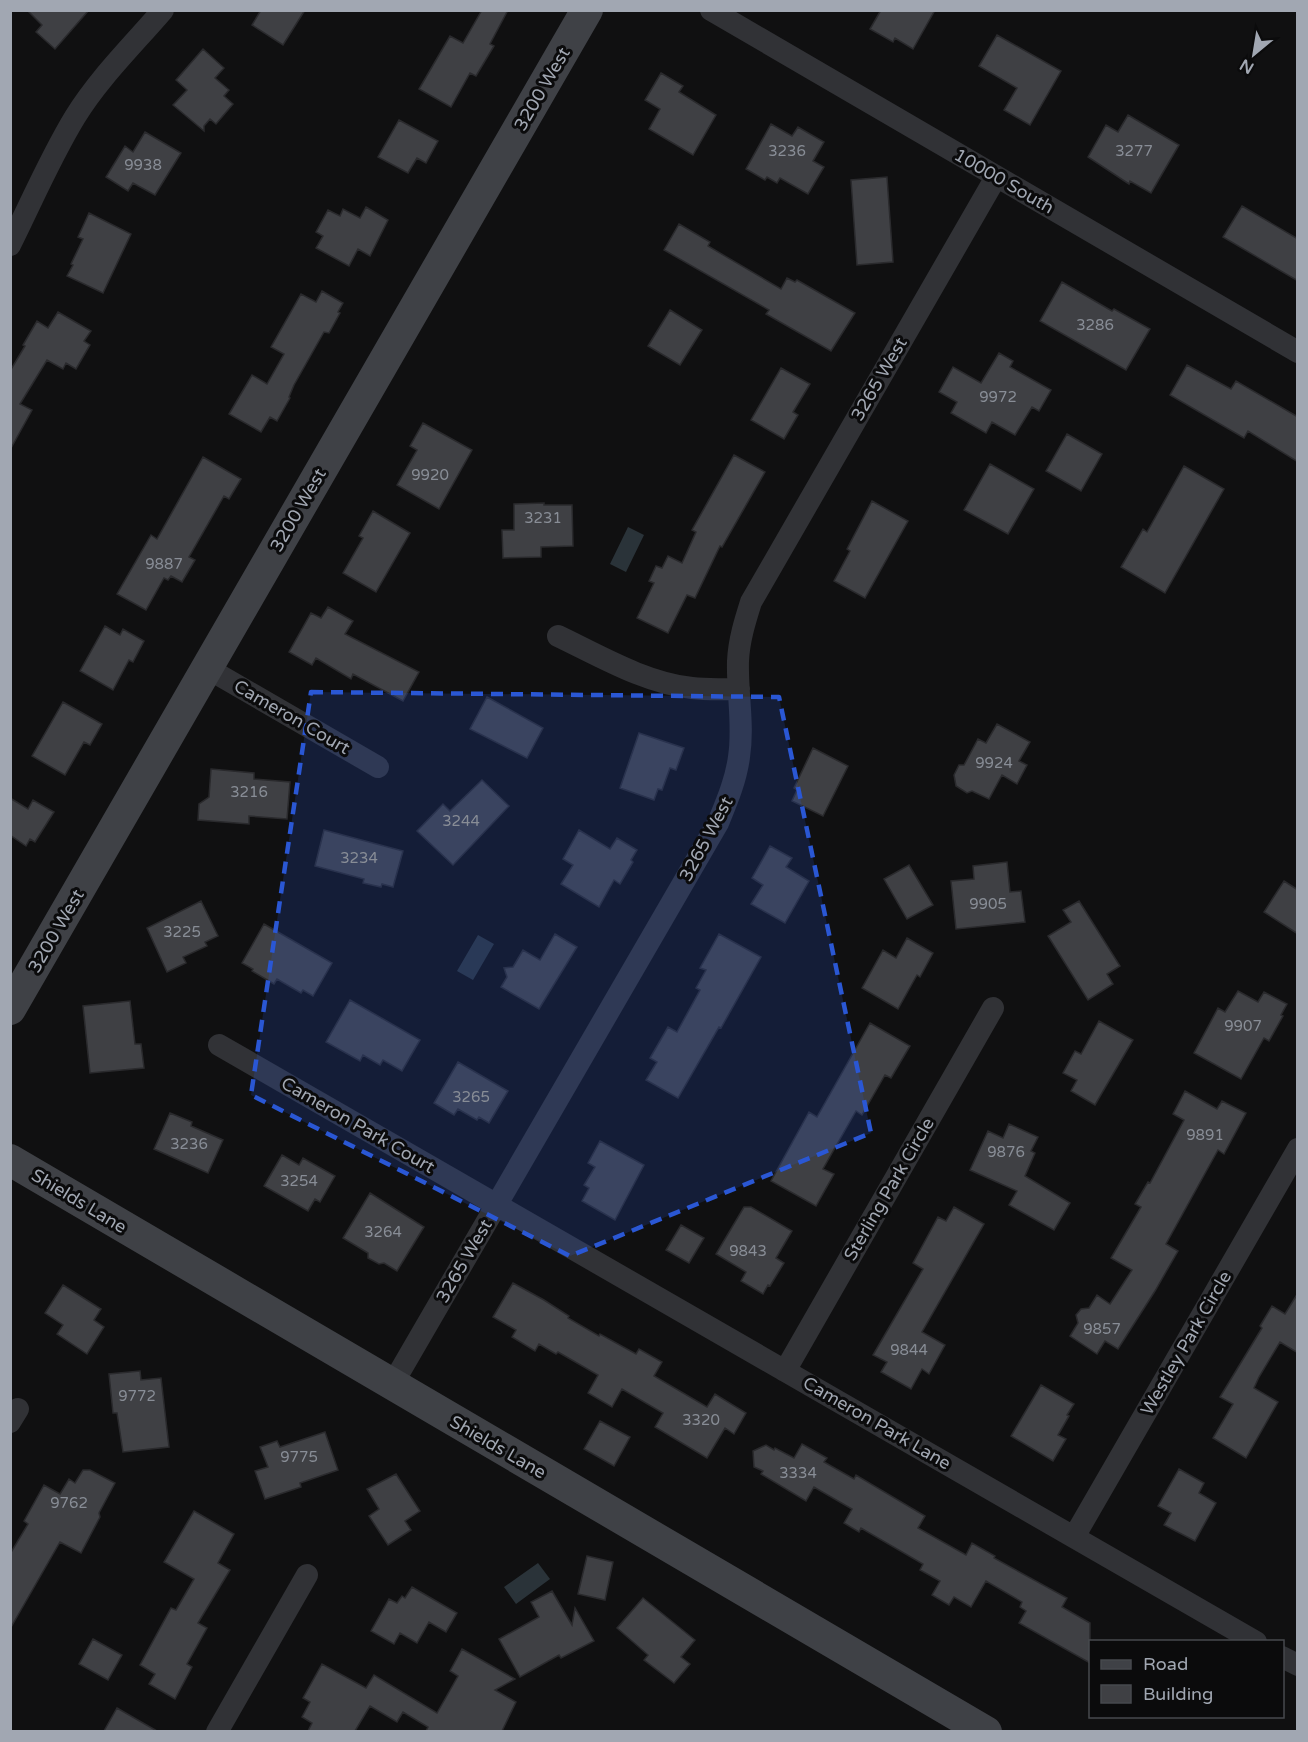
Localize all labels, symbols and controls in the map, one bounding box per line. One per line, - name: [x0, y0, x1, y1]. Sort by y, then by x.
- north arrow: [1224, 24, 1284, 84]
- street label: 3200 West: [509, 43, 575, 135]
- text: N: [1236, 54, 1258, 78]
- house number: 3236: [768, 142, 806, 160]
- house number: 3277: [1115, 142, 1153, 160]
- street label: 10000 South: [950, 143, 1058, 219]
- house number: 9938: [124, 156, 162, 174]
- house number: 3286: [1076, 316, 1114, 334]
- street label: 3265 West: [846, 333, 912, 425]
- house number: 9972: [979, 388, 1017, 406]
- street label: 3200 West: [265, 464, 331, 556]
- house number: 9920: [411, 466, 449, 484]
- house number: 3231: [524, 509, 562, 527]
- house number: 9887: [145, 555, 183, 573]
- street label: Cameron Court: [230, 675, 354, 759]
- house number: 9924: [975, 754, 1013, 772]
- house number: 3216: [230, 783, 268, 801]
- street label: 3265 West: [674, 793, 738, 885]
- house number: 3244: [442, 812, 480, 830]
- house number: 3234: [340, 849, 378, 867]
- street label: 3200 West: [23, 885, 89, 977]
- house number: 9905: [969, 895, 1007, 913]
- house number: 3225: [163, 923, 201, 941]
- house number: 9907: [1224, 1017, 1262, 1035]
- street label: Cameron Park Court: [277, 1072, 439, 1178]
- house number: 3265: [452, 1088, 490, 1106]
- street label: Sterling Park Circle: [839, 1114, 939, 1264]
- house number: 9891: [1186, 1126, 1224, 1144]
- house number: 3236: [170, 1135, 208, 1153]
- house number: 9876: [987, 1143, 1025, 1161]
- street label: Shields Lane: [27, 1164, 131, 1238]
- house number: 3254: [280, 1172, 318, 1190]
- street label: 3265 West: [431, 1215, 497, 1307]
- house number: 3264: [364, 1223, 402, 1241]
- house number: 9843: [729, 1242, 767, 1260]
- street label: Westley Park Circle: [1136, 1267, 1236, 1419]
- house number: 9857: [1083, 1320, 1121, 1338]
- house number: 9844: [890, 1341, 928, 1359]
- street label: Cameron Park Lane: [799, 1372, 955, 1474]
- house number: 9772: [118, 1387, 156, 1405]
- street label: Shields Lane: [446, 1411, 550, 1483]
- house number: 3320: [682, 1411, 720, 1429]
- house number: 9775: [280, 1448, 318, 1466]
- house number: 3334: [779, 1464, 817, 1482]
- house number: 9762: [50, 1494, 88, 1512]
- legend: [1089, 1640, 1284, 1718]
- text: Road: [1143, 1653, 1188, 1675]
- text: Building: [1143, 1683, 1213, 1705]

